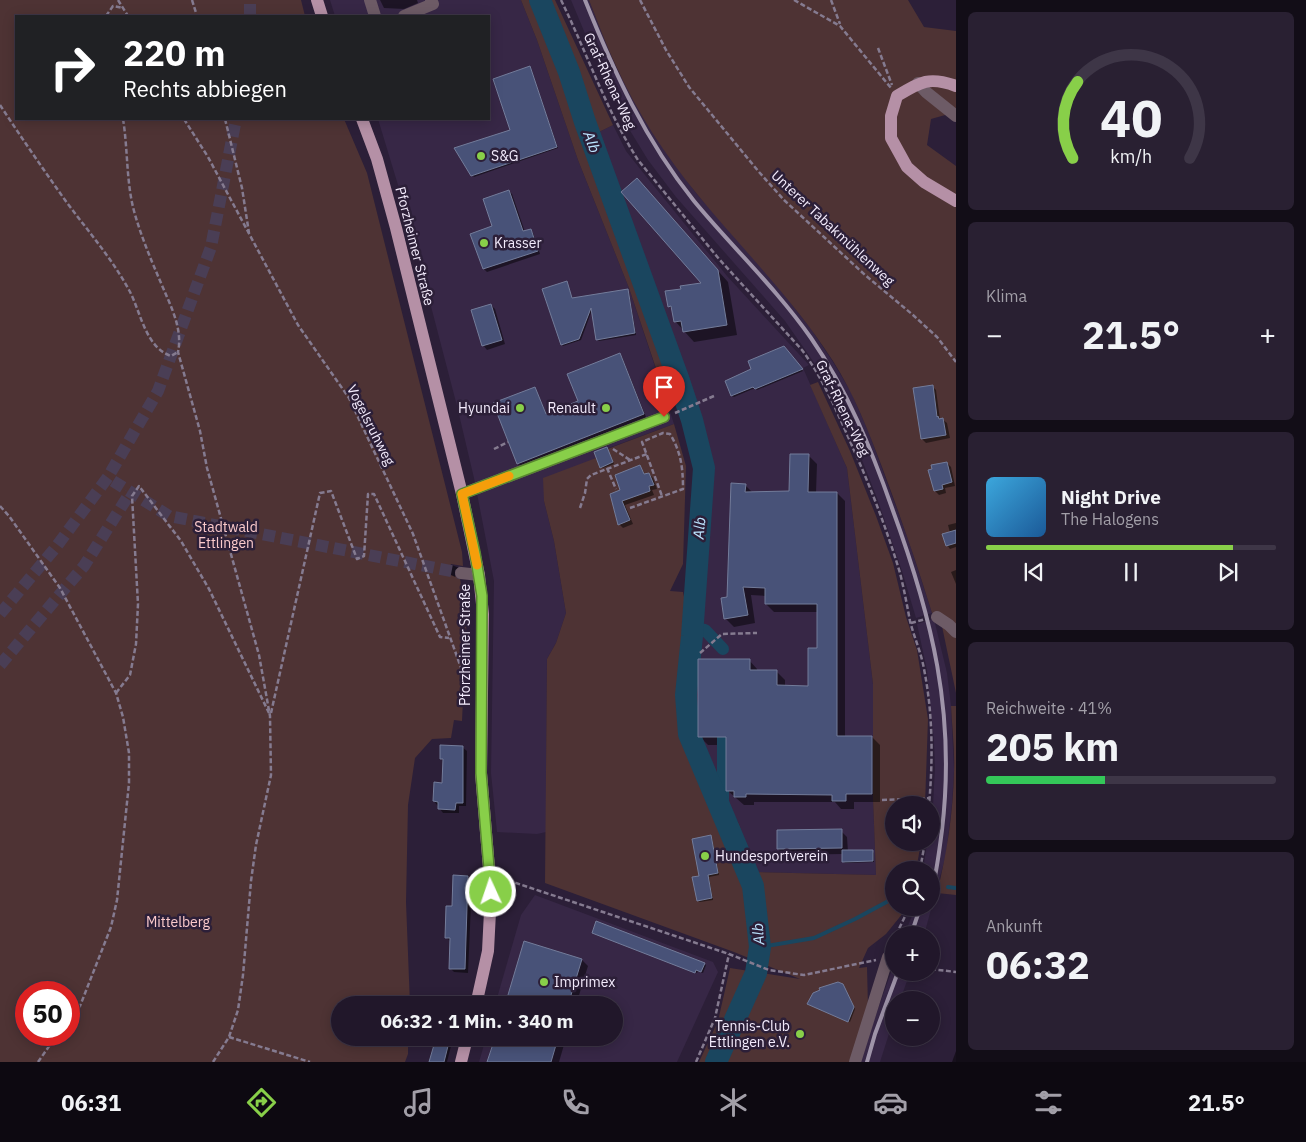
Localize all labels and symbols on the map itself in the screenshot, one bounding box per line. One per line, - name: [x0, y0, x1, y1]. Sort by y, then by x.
- street label: Graf-Rhena-Weg: [580, 30, 641, 133]
- water label: Alb: [579, 128, 605, 156]
- place label: S&G: [491, 147, 519, 165]
- marker: S&G: [475, 150, 487, 162]
- street label: Unterer Tabakmühlenweg: [768, 166, 899, 290]
- street label: Pforzheimer Straße: [391, 185, 439, 308]
- place label: Krasser: [494, 234, 542, 252]
- marker: Krasser: [478, 237, 490, 249]
- street label: Graf-Rhena-Weg: [812, 357, 874, 460]
- pin: [643, 366, 685, 417]
- street label: Vogelsruhweg: [343, 382, 399, 469]
- place label: Hyundai: [458, 399, 510, 417]
- place label: Renault: [548, 399, 596, 417]
- marker: Hyundai: [514, 402, 526, 414]
- marker: Renault: [600, 402, 612, 414]
- water label: Alb: [688, 516, 709, 541]
- park label: Stadtwald Ettlingen: [194, 518, 258, 552]
- street label: Pforzheimer Straße: [456, 584, 474, 706]
- place label: Hundesportverein: [715, 847, 828, 865]
- marker: Hundesportverein: [699, 850, 711, 862]
- position arrow: [464, 865, 516, 917]
- park label: Mittelberg: [146, 913, 211, 931]
- water label: Alb: [748, 922, 768, 947]
- place label: Imprimex: [554, 973, 615, 991]
- marker: Imprimex: [538, 976, 550, 988]
- speed limit sign: 50: [15, 981, 80, 1046]
- place label: Tennis-Club Ettlingen e.V.: [709, 1017, 790, 1051]
- marker: Tennis-Club Ettlingen e.V.: [794, 1028, 806, 1040]

